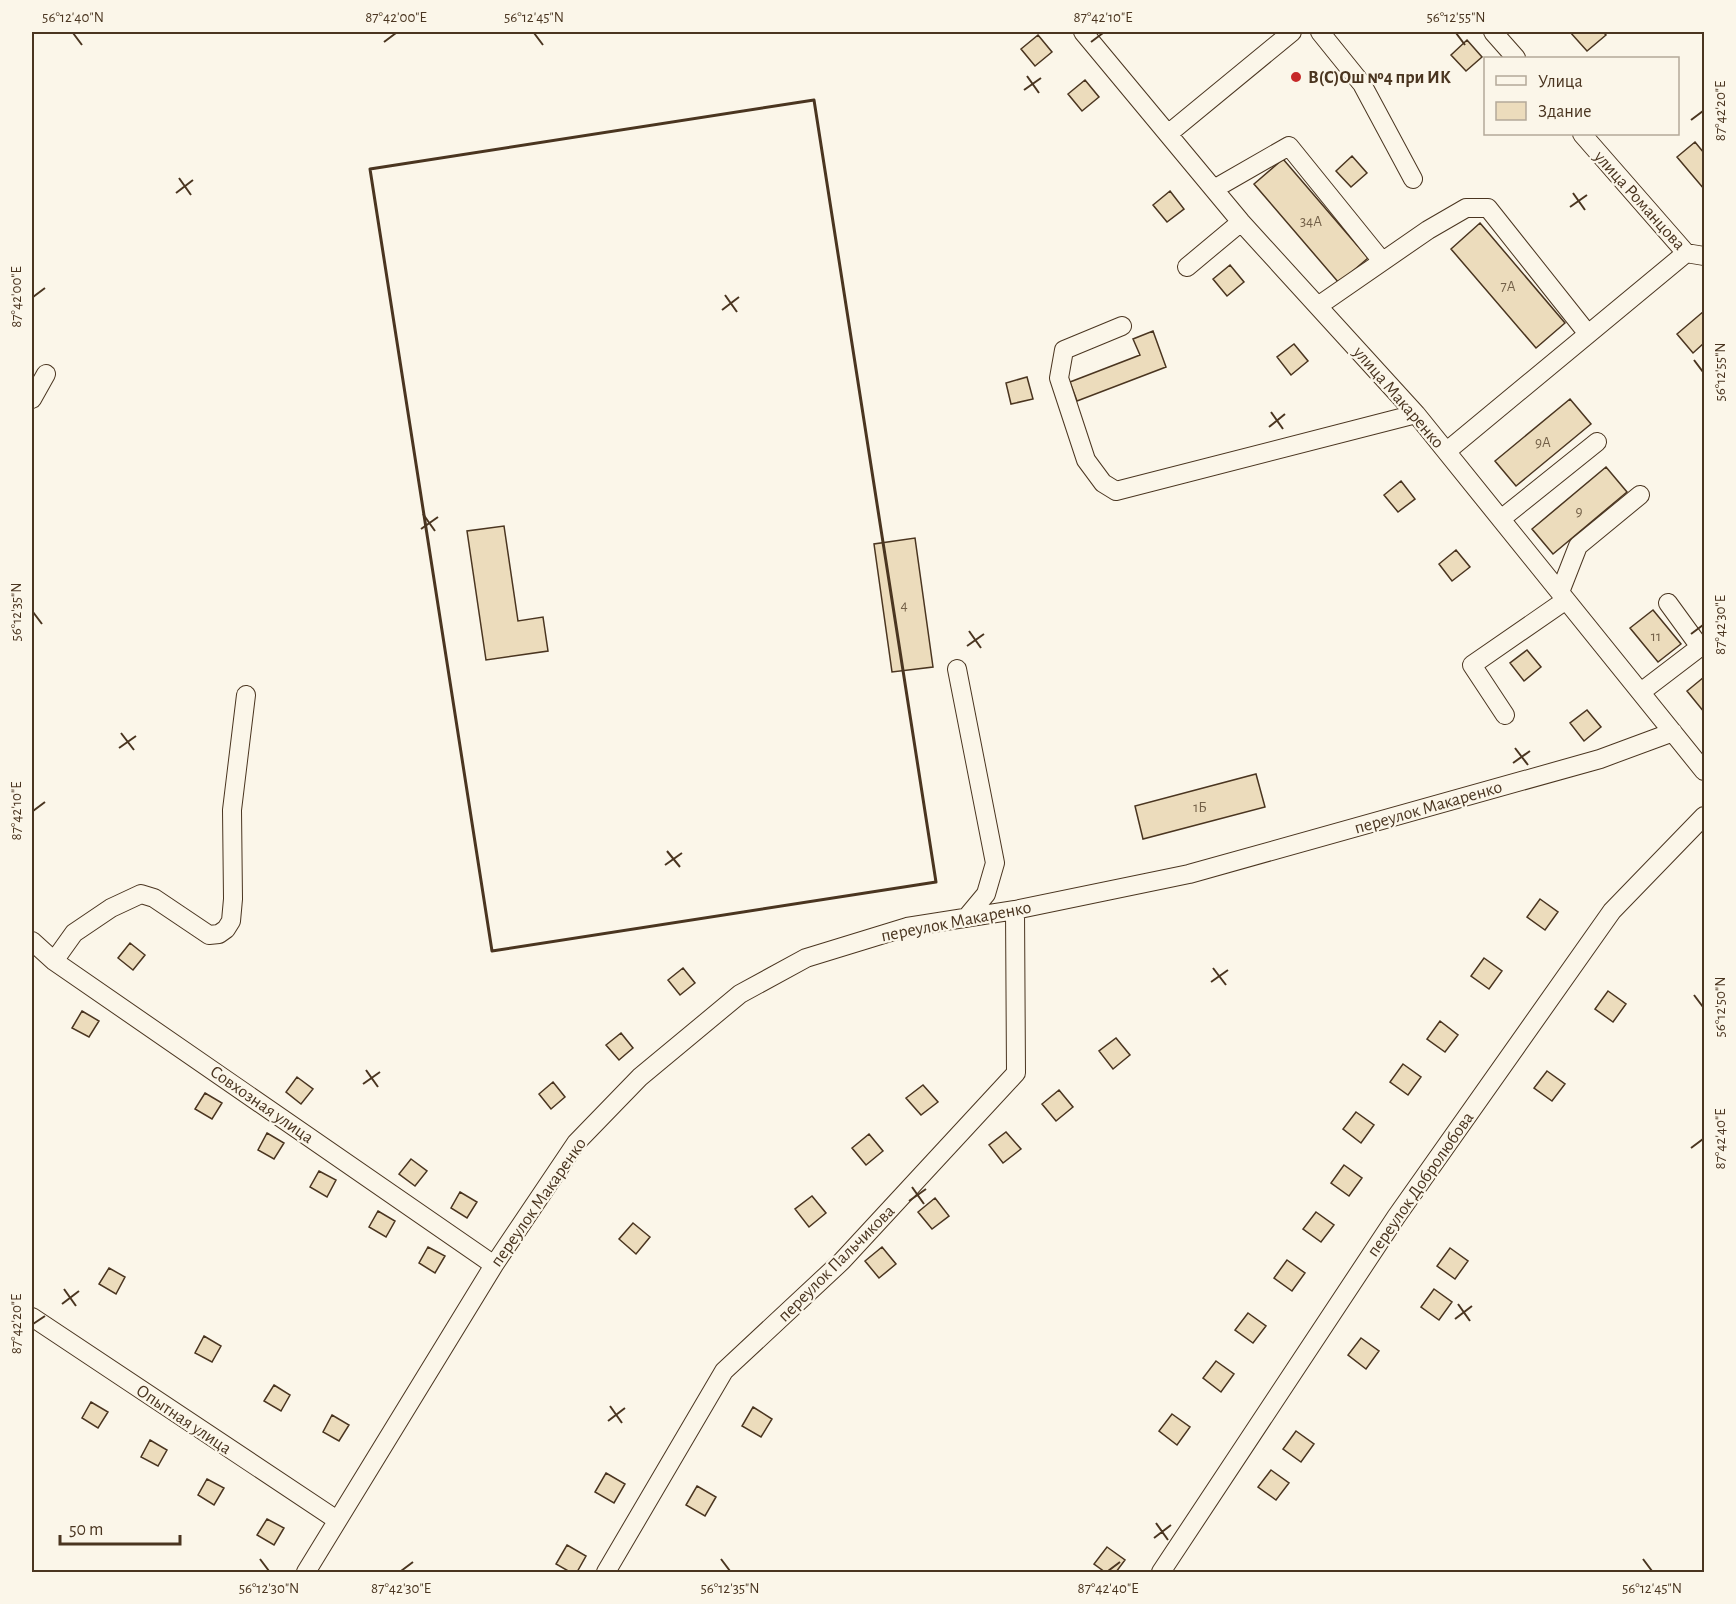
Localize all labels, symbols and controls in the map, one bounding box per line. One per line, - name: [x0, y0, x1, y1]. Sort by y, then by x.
- text: 56°12'40"N: [42, 10, 104, 25]
- text: 87°42'00"E: [365, 10, 427, 25]
- text: 56°12'45"N: [504, 10, 564, 25]
- text: 87°42'10"E: [1074, 10, 1132, 25]
- text: 56°12'55"N: [1426, 10, 1486, 25]
- legend: [1484, 57, 1679, 135]
- place label: В(С)Ош №4 при ИК: [1308, 69, 1451, 87]
- marker: В(С)Ош №4 при ИК: [1289, 70, 1303, 84]
- text: Улица: [1538, 73, 1583, 91]
- text: 87°42'20"E: [1713, 81, 1728, 141]
- text: Здание: [1538, 103, 1592, 121]
- street label: улица Романцова: [1590, 147, 1688, 254]
- house number: 34А: [1300, 214, 1322, 229]
- text: 87°42'00"E: [9, 266, 24, 328]
- house number: 7А: [1500, 279, 1516, 294]
- text: 56°12'55"N: [1713, 342, 1728, 402]
- street label: улица Макаренко: [1349, 343, 1447, 452]
- house number: 9А: [1535, 435, 1551, 450]
- house number: 9: [1575, 504, 1583, 519]
- text: 56°12'35"N: [9, 582, 24, 642]
- text: 87°42'30"E: [1713, 595, 1728, 655]
- house number: 4: [900, 598, 908, 613]
- house number: 11: [1651, 629, 1661, 644]
- street label: переулок Макаренко: [1352, 778, 1504, 838]
- text: 87°42'10"E: [9, 782, 24, 840]
- house number: 1Б: [1193, 800, 1207, 815]
- street label: переулок Макаренко: [879, 899, 1033, 945]
- text: 56°12'50"N: [1713, 977, 1728, 1037]
- street label: Совхозная улица: [206, 1062, 317, 1147]
- street label: переулок Добролюбова: [1363, 1108, 1478, 1260]
- text: 87°42'40"E: [1713, 1109, 1728, 1169]
- street label: переулок Макаренко: [488, 1135, 590, 1270]
- street label: переулок Пальчикова: [775, 1202, 898, 1325]
- text: 87°42'20"E: [9, 1294, 24, 1354]
- street label: Опытная улица: [133, 1381, 234, 1458]
- scale bar: [60, 1508, 180, 1546]
- text: 50 m: [69, 1521, 103, 1539]
- text: 56°12'30"N: [239, 1581, 299, 1596]
- text: 87°42'30"E: [371, 1581, 431, 1596]
- text: 56°12'35"N: [700, 1581, 760, 1596]
- text: 87°42'40"E: [1078, 1581, 1138, 1596]
- text: 56°12'45"N: [1622, 1581, 1682, 1596]

